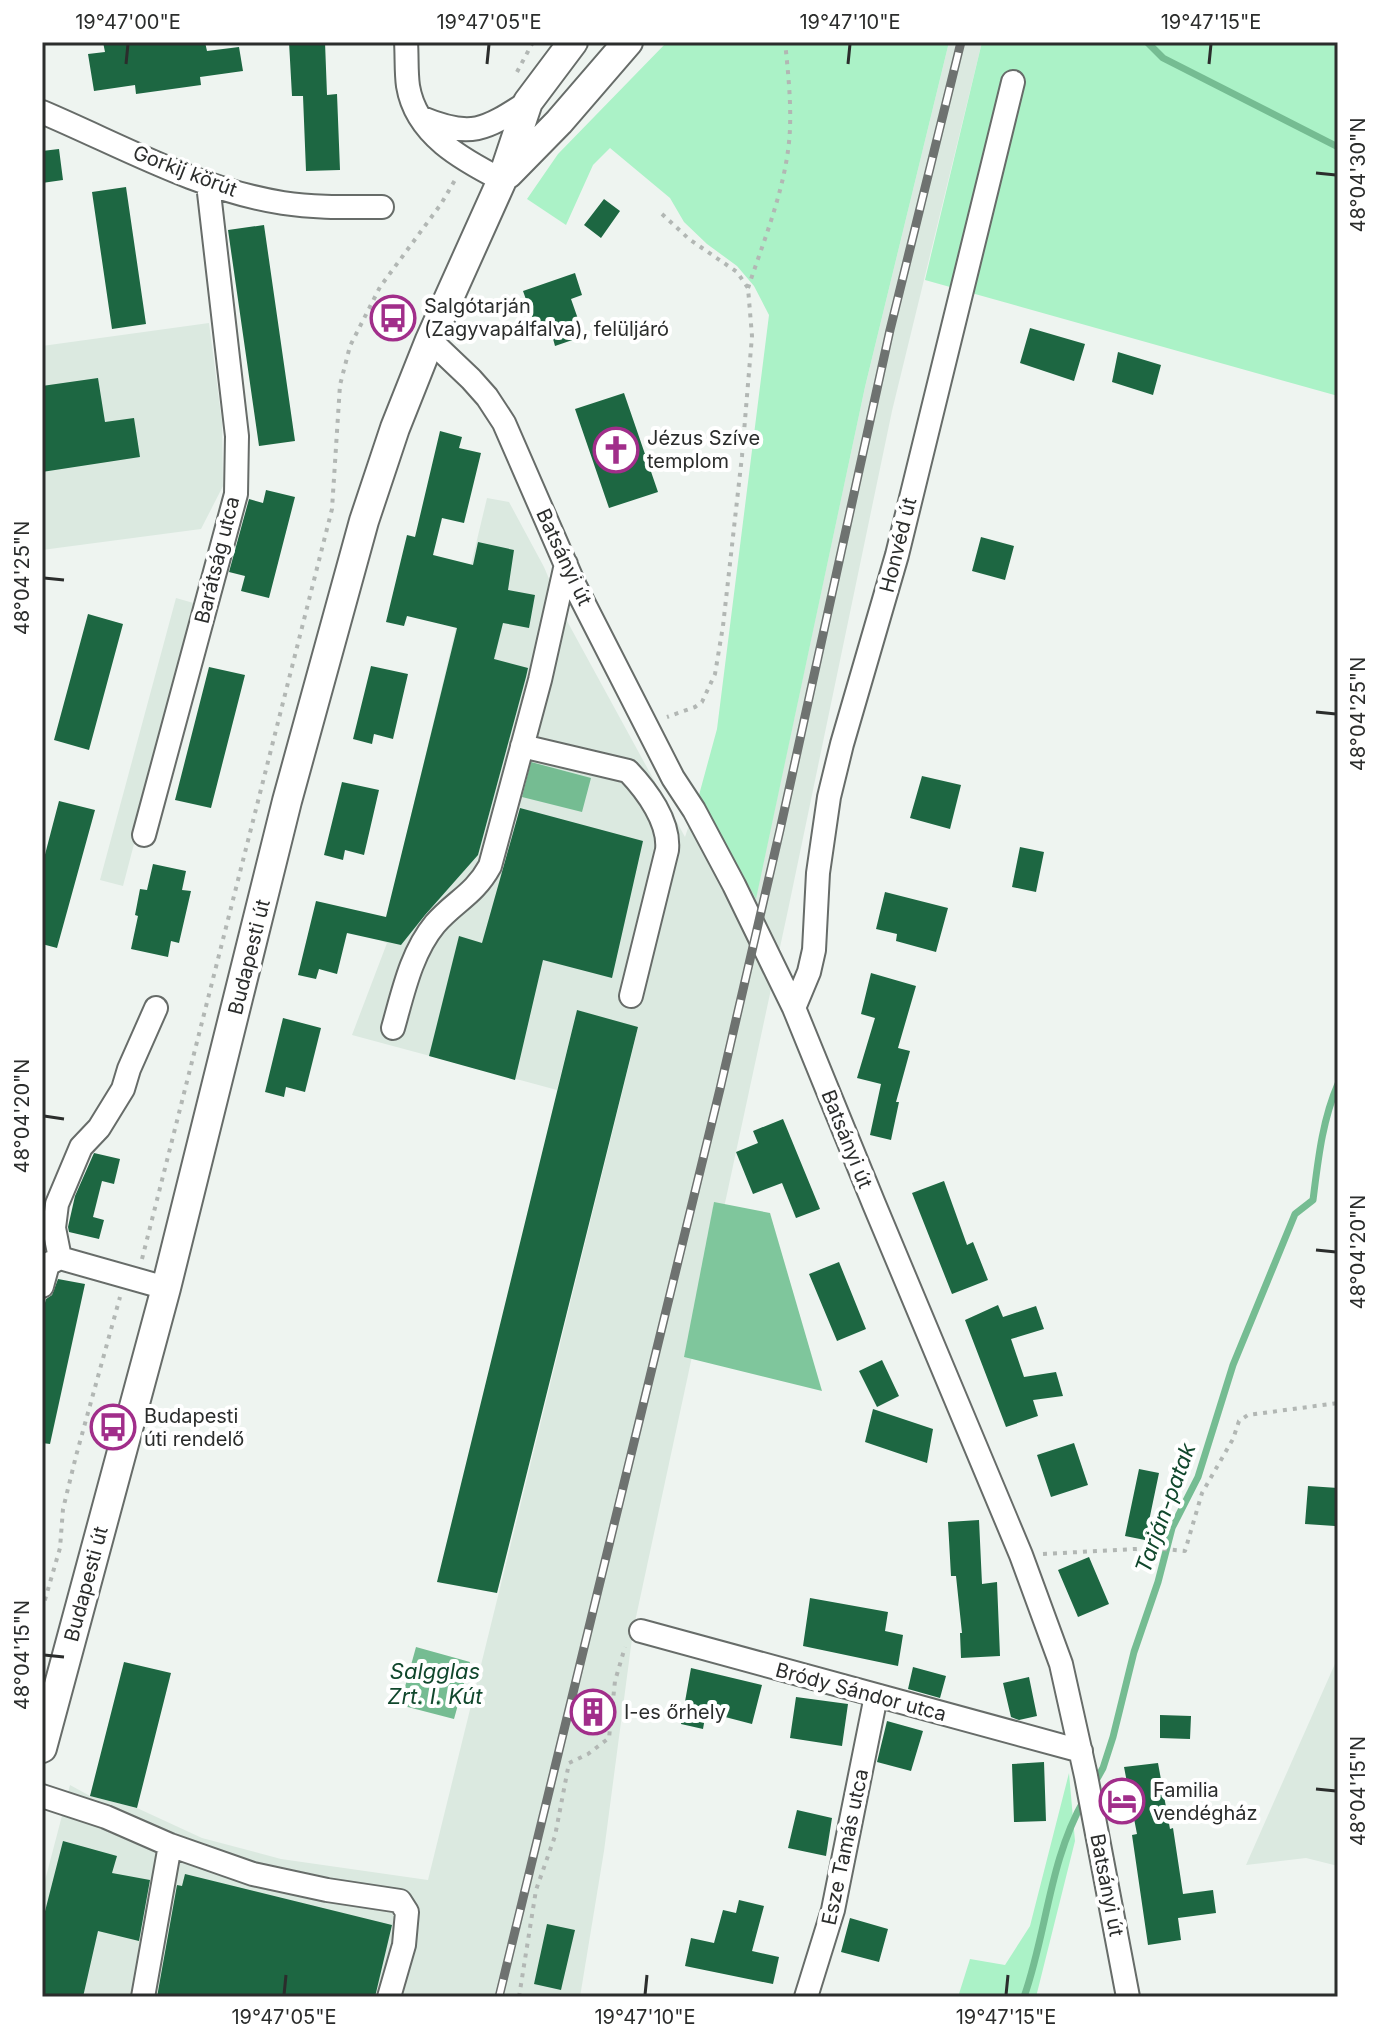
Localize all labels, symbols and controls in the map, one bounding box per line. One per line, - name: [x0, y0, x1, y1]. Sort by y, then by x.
- text: 19°47'00"E: [75, 10, 181, 34]
- text: 19°47'05"E: [436, 10, 542, 34]
- text: 19°47'10"E: [799, 10, 901, 34]
- text: 19°47'15"E: [1161, 10, 1261, 34]
- text: 48°04'30"N: [1346, 118, 1370, 233]
- street label: Gorkij körút: [130, 140, 241, 202]
- bus stop icon: Salgótarján (Zagyvapálfalva), felüljáró: [369, 294, 417, 342]
- place label: Salgótarján (Zagyvapálfalva), felüljáró: [424, 294, 669, 341]
- church icon: Jézus Szíve templom: [592, 426, 640, 474]
- place label: Jézus Szíve templom: [647, 426, 760, 473]
- street label: Barátság utca: [190, 494, 244, 626]
- street label: Honvéd út: [875, 495, 922, 595]
- street label: Batsányi út: [531, 505, 597, 610]
- text: 48°04'25"N: [10, 521, 34, 635]
- text: 48°04'25"N: [1346, 657, 1370, 771]
- street label: Budapesti út: [223, 896, 275, 1017]
- text: 48°04'20"N: [10, 1059, 34, 1173]
- street label: Batsányi út: [816, 1086, 878, 1192]
- text: 48°04'20"N: [1346, 1195, 1370, 1309]
- bus stop icon: Budapesti úti rendelő: [89, 1403, 137, 1451]
- place label: Budapesti úti rendelő: [144, 1404, 244, 1451]
- water label: Tarján-patak: [1129, 1439, 1201, 1576]
- street label: Budapesti út: [59, 1523, 113, 1644]
- text: 48°04'15"N: [10, 1600, 34, 1710]
- water label: Salgglas Zrt. I. Kút: [388, 1658, 483, 1709]
- street label: Bródy Sándor utca: [773, 1658, 949, 1726]
- building icon: I-es őrhely: [569, 1688, 617, 1736]
- place label: I-es őrhely: [624, 1700, 726, 1724]
- text: 48°04'15"N: [1346, 1736, 1370, 1846]
- street label: Esze Tamás utca: [817, 1767, 873, 1927]
- hotel icon: Familia vendégház: [1098, 1777, 1146, 1825]
- place label: Familia vendégház: [1153, 1778, 1258, 1825]
- street label: Batsányi út: [1085, 1832, 1129, 1939]
- text: 19°47'05"E: [231, 2005, 337, 2029]
- text: 19°47'10"E: [594, 2005, 696, 2029]
- text: 19°47'15"E: [956, 2005, 1056, 2029]

